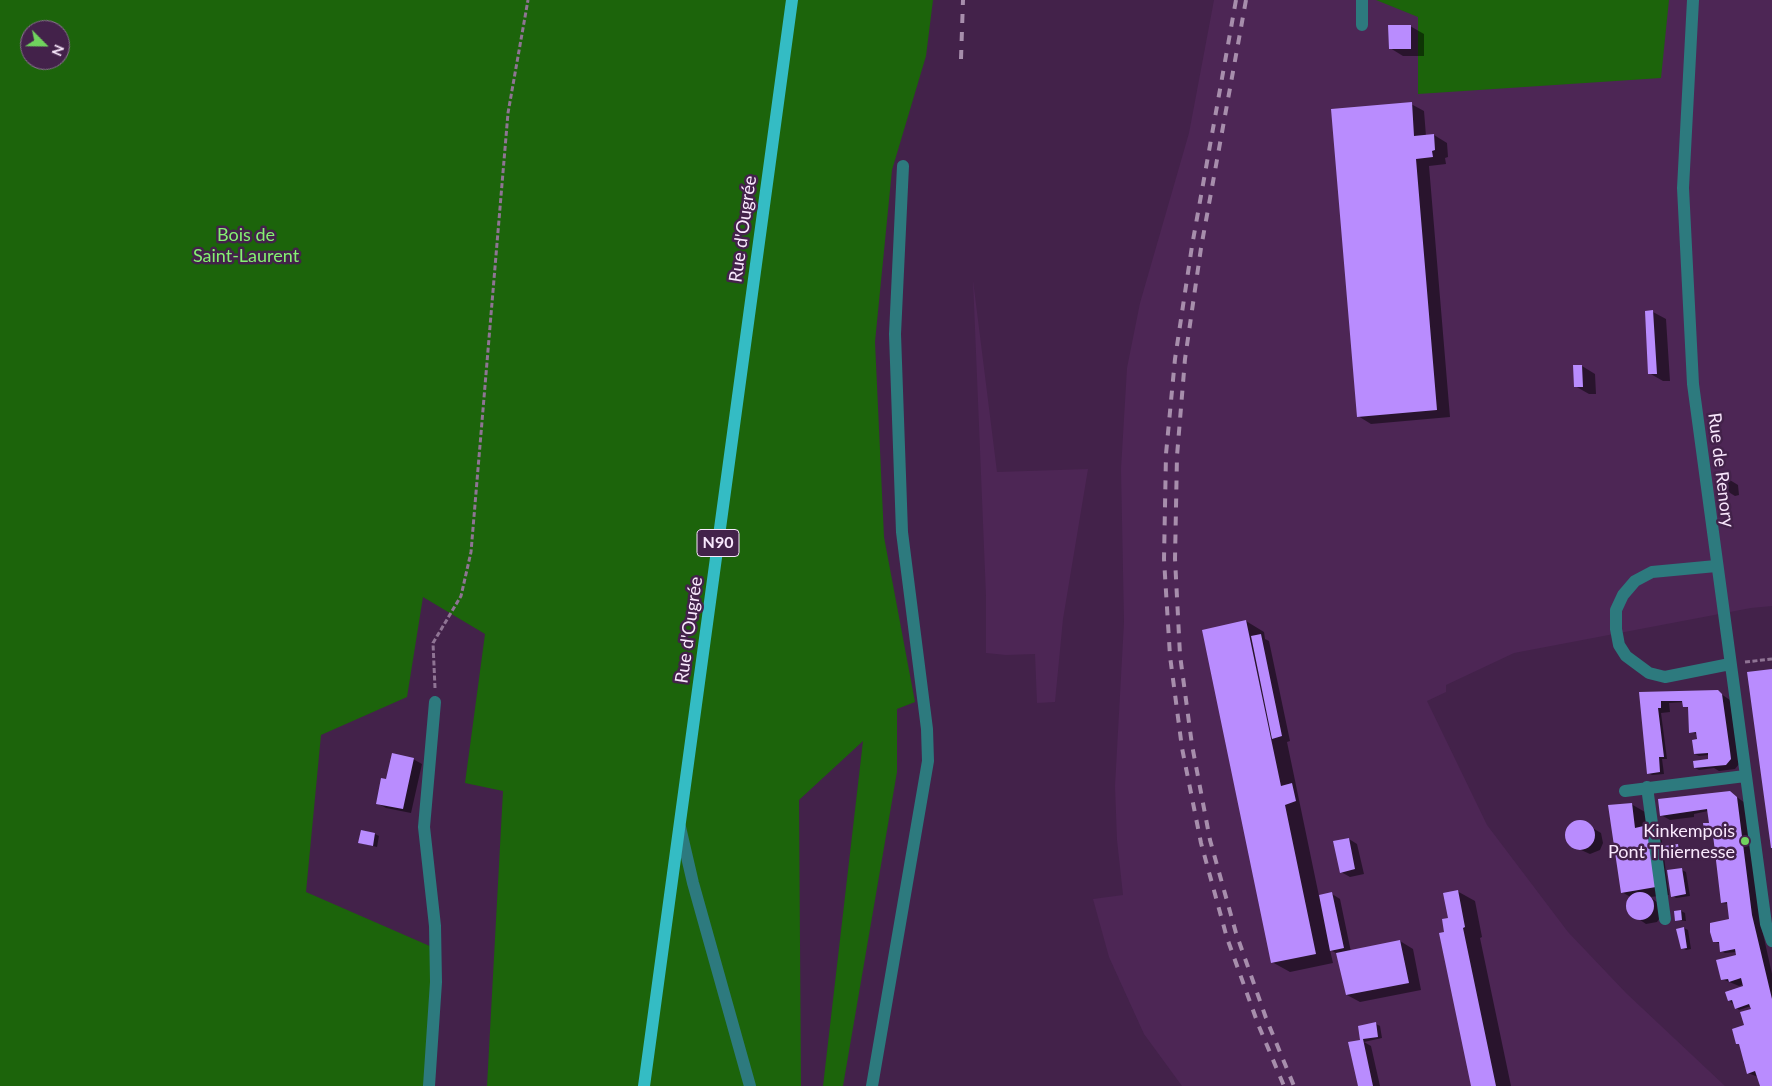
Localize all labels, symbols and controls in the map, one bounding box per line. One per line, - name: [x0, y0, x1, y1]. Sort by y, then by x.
- north arrow: [20, 20, 70, 70]
- text: N: [48, 42, 68, 59]
- street label: Rue d'Ougrée: [725, 174, 761, 284]
- park label: Bois de Saint-Laurent: [193, 224, 299, 266]
- street label: Rue de Renory: [1703, 411, 1739, 529]
- road number: N90: [697, 530, 739, 556]
- street label: Rue d'Ougrée: [671, 575, 707, 685]
- place label: Kinkempois Pont Thiernesse: [1608, 820, 1735, 862]
- marker: Kinkempois Pont Thiernesse: [1739, 835, 1751, 847]

